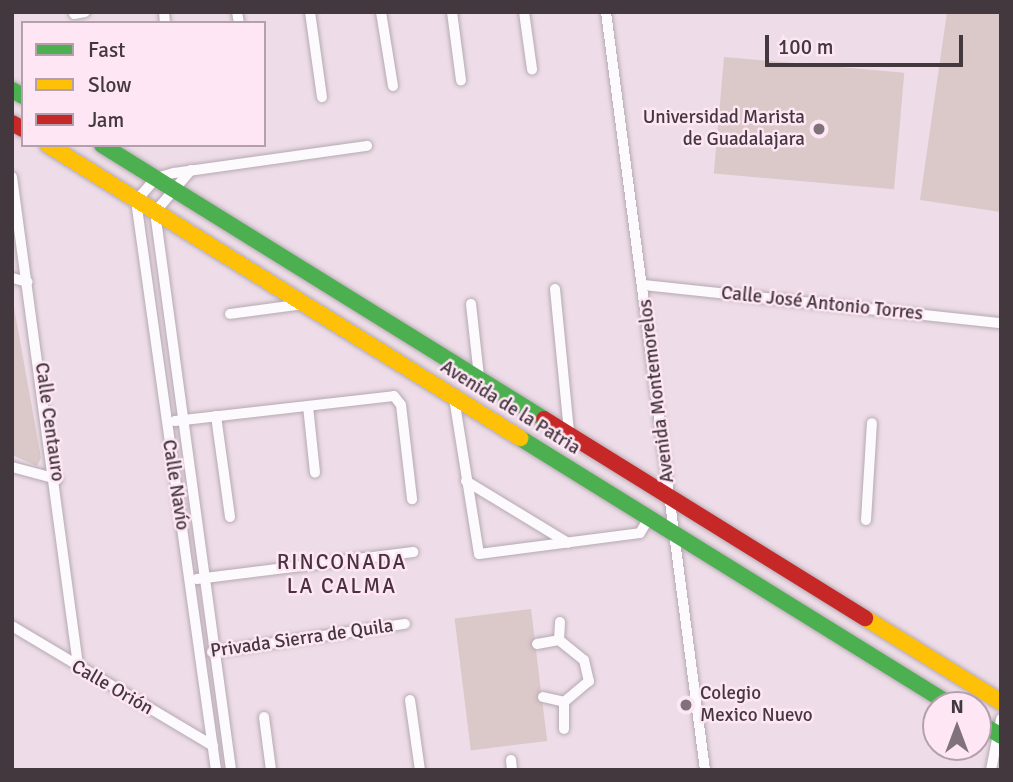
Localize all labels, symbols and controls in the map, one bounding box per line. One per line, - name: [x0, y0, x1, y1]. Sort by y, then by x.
- legend: [21, 21, 266, 147]
- scale bar: [768, 21, 966, 65]
- text: 100 m: [778, 34, 833, 60]
- text: Fast: [88, 37, 125, 63]
- text: Slow: [88, 72, 132, 98]
- text: Jam: [88, 107, 124, 133]
- place label: Universidad Marista de Guadalajara: [643, 107, 805, 151]
- marker: Universidad Marista de Guadalajara: [811, 121, 827, 137]
- street label: Calle José Antonio Torres: [720, 282, 924, 326]
- street label: Avenida Montemorelos: [634, 298, 680, 484]
- street label: Avenida de la Patria: [436, 356, 584, 460]
- street label: Calle Centauro: [29, 361, 69, 483]
- street label: Calle Navío: [157, 438, 193, 532]
- district label: RINCONADA LA CALMA: [278, 549, 406, 599]
- street label: Privada Sierra de Quila: [209, 615, 395, 663]
- street label: Calle Orión: [67, 655, 157, 721]
- place label: Colegio Mexico Nuevo: [700, 683, 813, 727]
- north arrow: [922, 691, 992, 761]
- text: N: [950, 695, 964, 719]
- marker: Colegio Mexico Nuevo: [678, 697, 694, 713]

